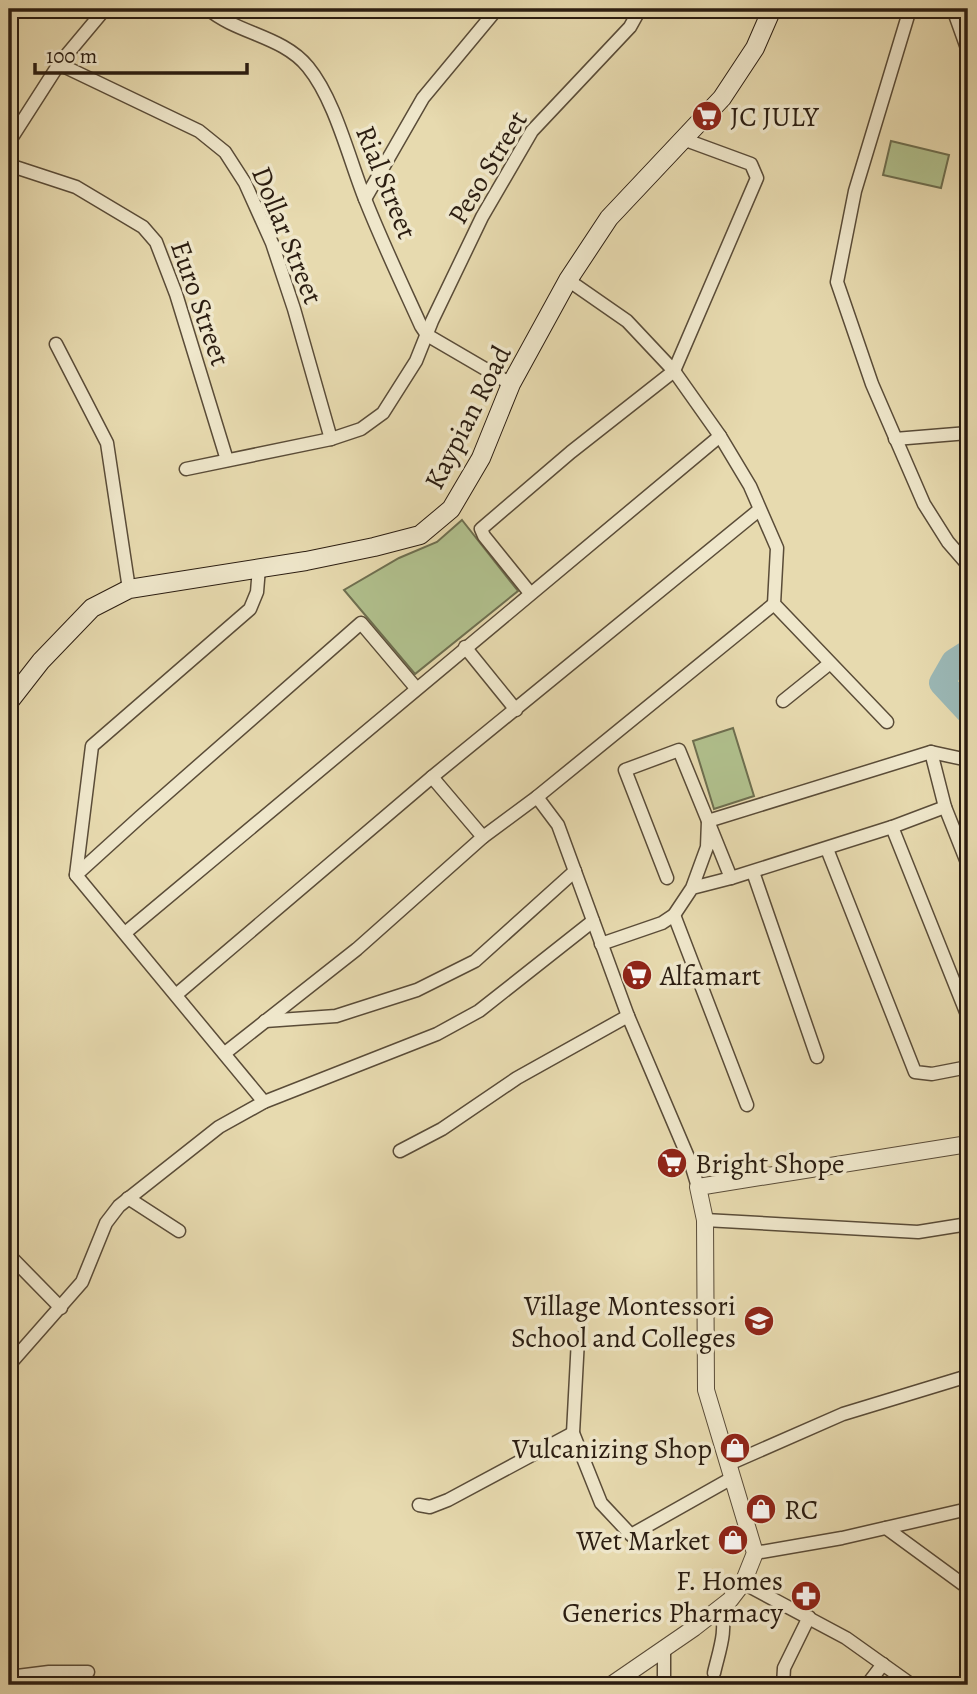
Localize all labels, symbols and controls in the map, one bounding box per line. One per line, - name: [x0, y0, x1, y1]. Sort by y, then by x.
- scale bar: [35, 32, 247, 76]
- text: 100 m: [46, 42, 97, 70]
- place label: JC JULY: [730, 98, 820, 136]
- supermarket icon: JC JULY: [690, 99, 724, 133]
- street label: Peso Street: [439, 104, 537, 231]
- street label: Rial Street: [346, 120, 426, 245]
- street label: Dollar Street: [242, 161, 332, 310]
- street label: Euro Street: [161, 236, 239, 371]
- street label: Kaypian Road: [415, 338, 521, 496]
- place label: Alfamart: [659, 957, 761, 995]
- supermarket icon: Alfamart: [620, 958, 654, 992]
- place label: Bright Shope: [695, 1145, 845, 1183]
- supermarket icon: Bright Shope: [655, 1146, 689, 1180]
- place label: Village Montessori School and Colleges: [511, 1287, 736, 1357]
- school or university icon: Village Montessori School and Colleges: [742, 1304, 776, 1338]
- place label: Vulcanizing Shop: [511, 1430, 712, 1468]
- shop icon: Vulcanizing Shop: [718, 1431, 752, 1465]
- place label: RC: [784, 1491, 818, 1529]
- shop icon: RC: [744, 1492, 778, 1526]
- place label: Wet Market: [575, 1522, 710, 1560]
- shop icon: Wet Market: [716, 1523, 750, 1557]
- place label: F. Homes Generics Pharmacy: [562, 1562, 784, 1632]
- pharmacy icon: F. Homes Generics Pharmacy: [789, 1579, 823, 1613]

